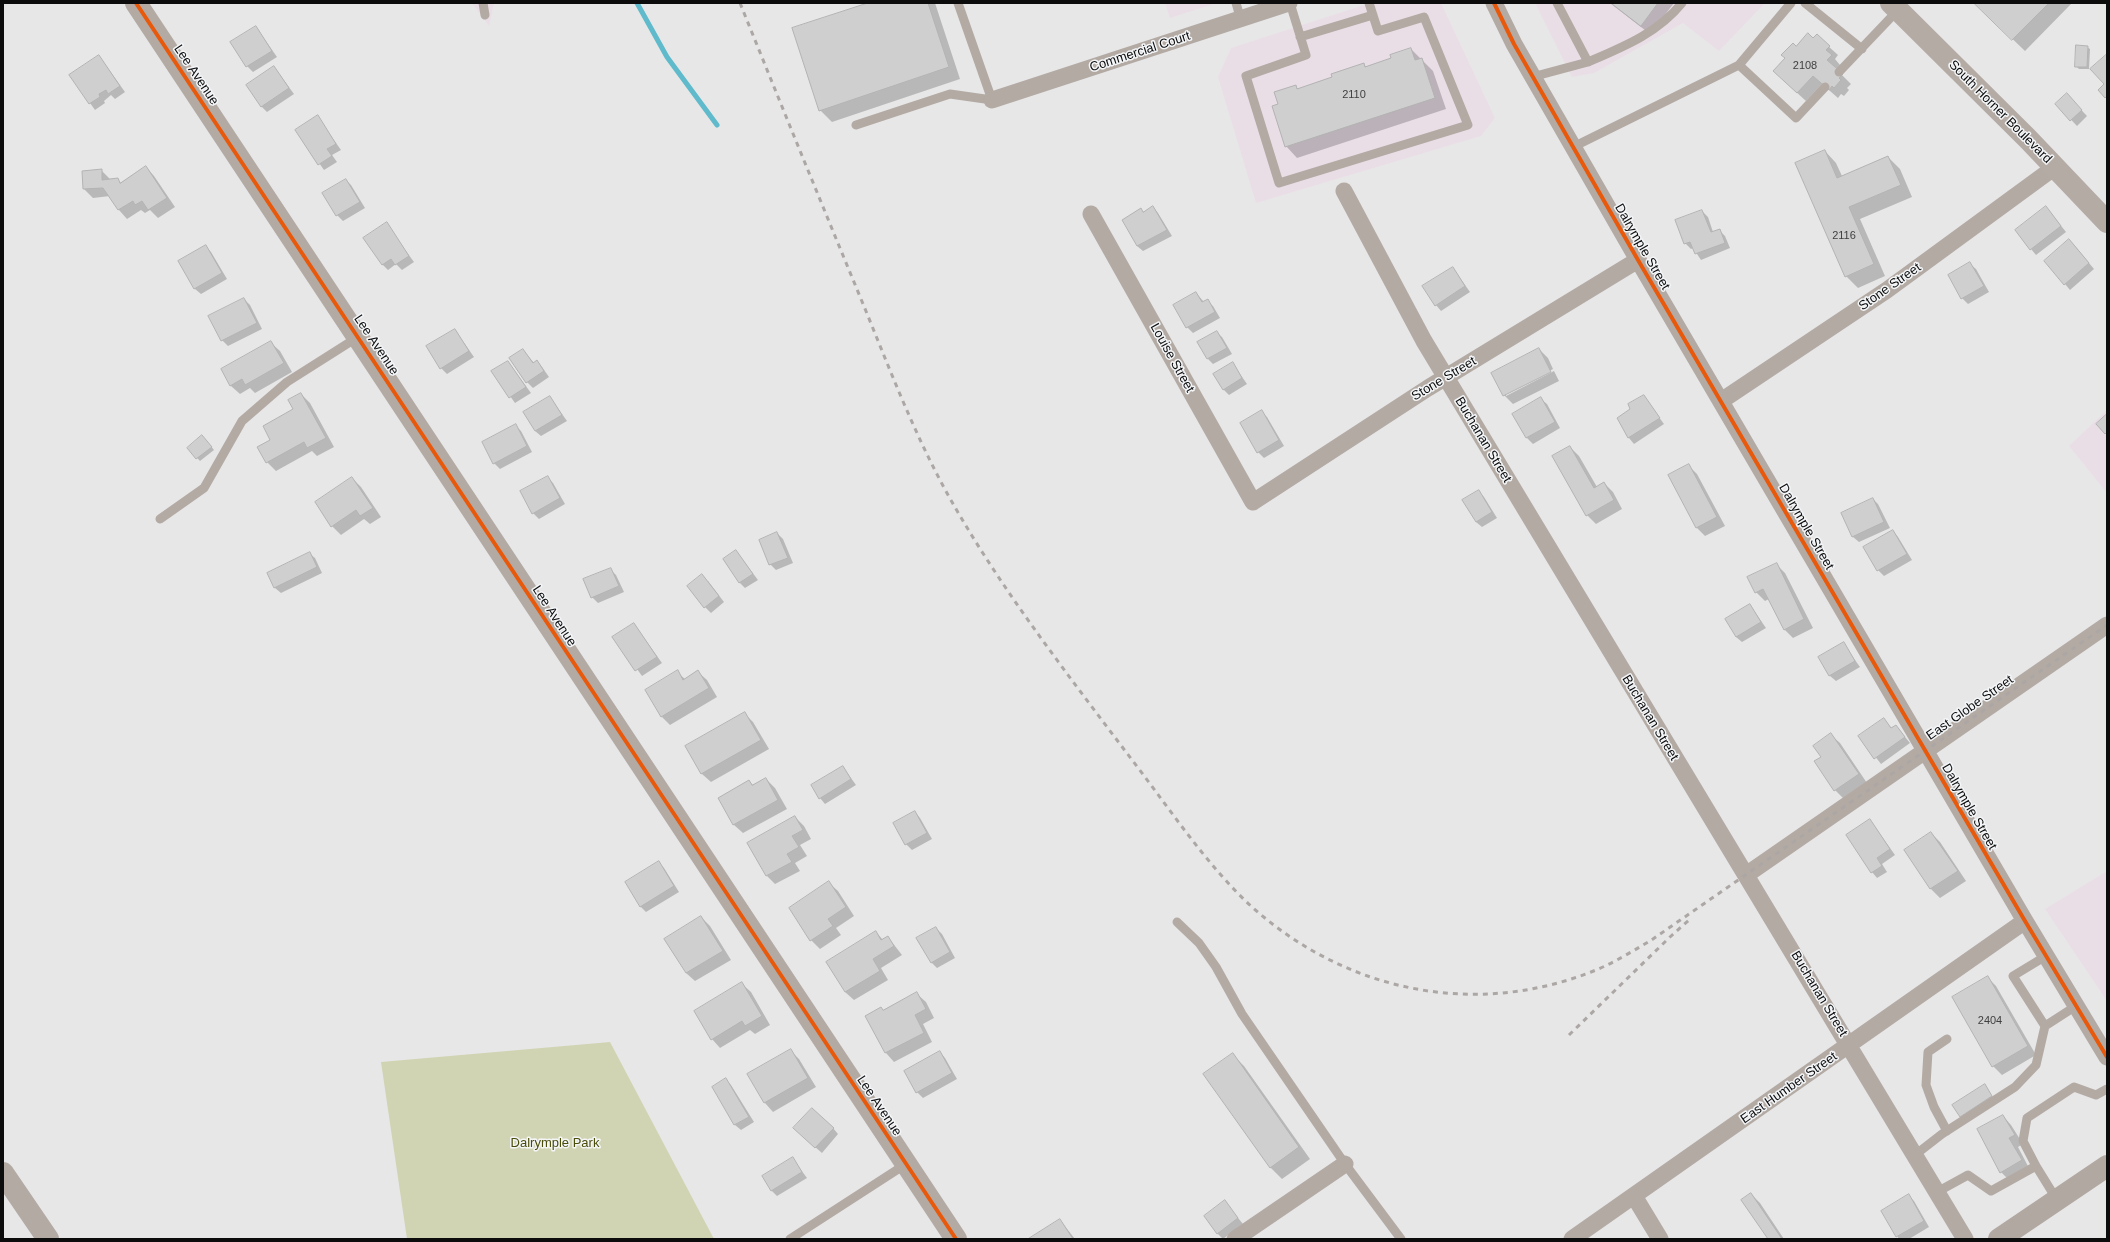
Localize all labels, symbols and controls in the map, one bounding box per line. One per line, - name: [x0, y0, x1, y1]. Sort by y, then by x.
- street label: Commercial Court: [1088, 28, 1192, 76]
- street label: Lee Avenue: [170, 42, 222, 108]
- street label: South Horner Boulevard: [1945, 57, 2055, 167]
- house number: 2108: [1793, 59, 1817, 73]
- house number: 2110: [1342, 88, 1366, 102]
- street label: Dalrymple Street: [1611, 201, 1673, 293]
- house number: 2116: [1832, 229, 1856, 243]
- street label: Stone Street: [1856, 260, 1924, 314]
- street label: Lee Avenue: [350, 312, 402, 378]
- street label: Louise Street: [1147, 321, 1197, 395]
- street label: Stone Street: [1409, 354, 1479, 404]
- street label: Buchanan Street: [1451, 394, 1515, 486]
- street label: Dalrymple Street: [1775, 481, 1837, 573]
- street label: Lee Avenue: [529, 583, 579, 649]
- street label: Buchanan Street: [1618, 672, 1682, 764]
- street label: East Globe Street: [1923, 672, 2017, 744]
- street label: Dalrymple Street: [1938, 761, 2000, 853]
- street label: Buchanan Street: [1787, 948, 1851, 1040]
- house number: 2404: [1978, 1014, 2002, 1028]
- street label: East Humber Street: [1738, 1049, 1840, 1127]
- street label: Lee Avenue: [853, 1073, 905, 1139]
- park label: Dalrymple Park: [511, 1135, 599, 1151]

